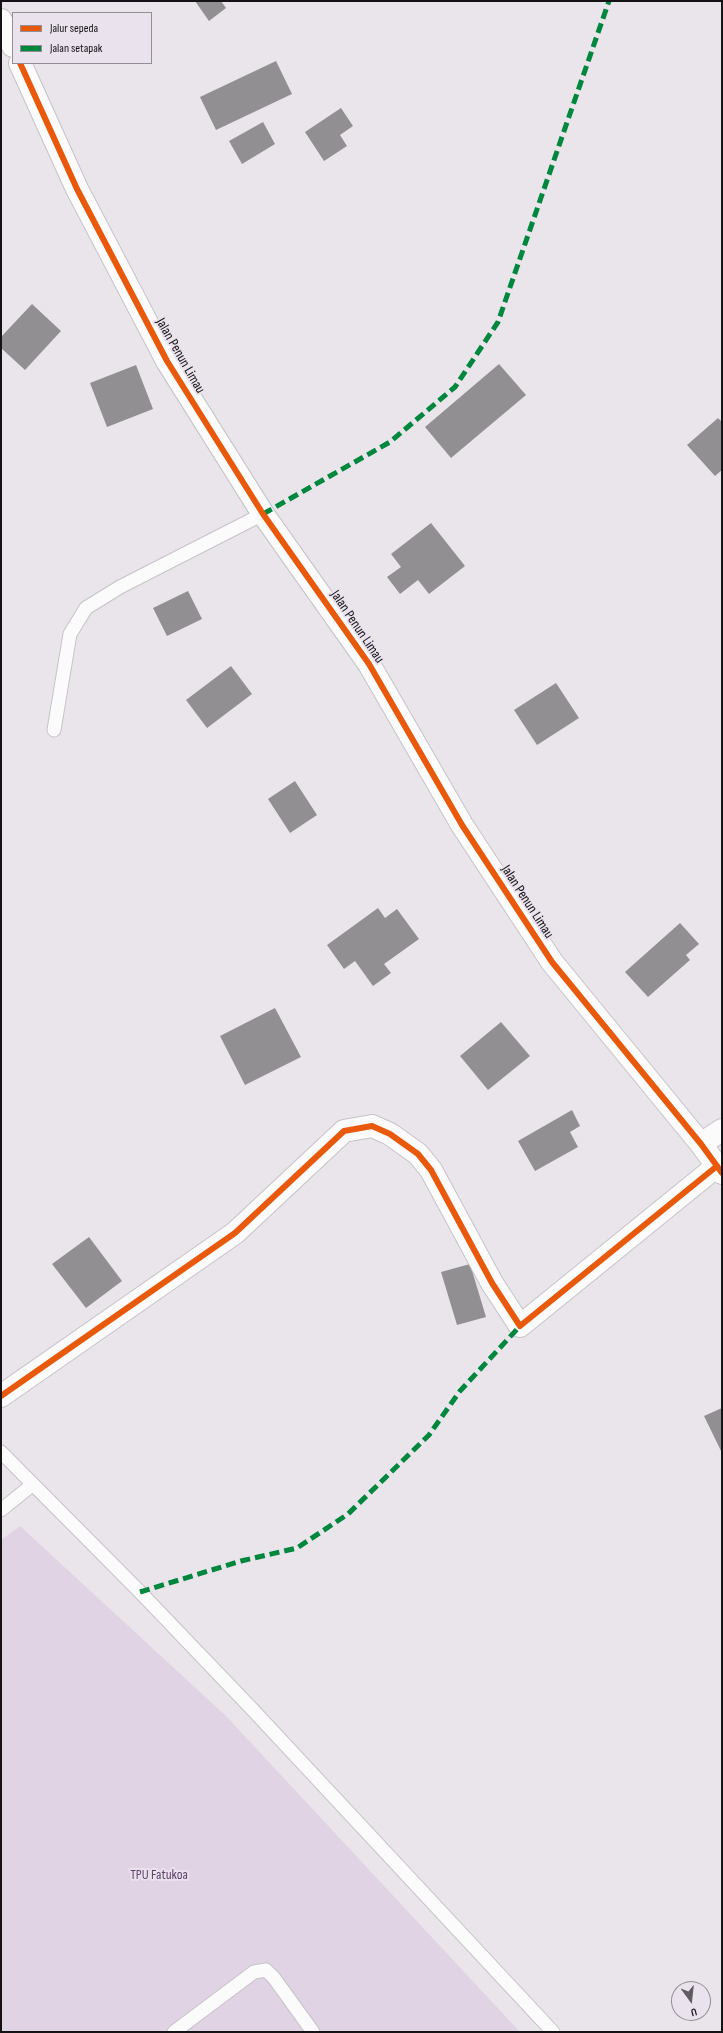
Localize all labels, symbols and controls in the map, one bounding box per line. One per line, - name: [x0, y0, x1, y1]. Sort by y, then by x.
- legend: [12, 12, 152, 64]
- text: Jalur sepeda: [50, 21, 98, 36]
- text: Jalan setapak: [50, 41, 102, 56]
- street label: Jalan Penun Limau: [152, 315, 208, 397]
- street label: Jalan Penun Limau: [327, 587, 387, 667]
- street label: Jalan Penun Limau: [497, 862, 557, 942]
- park label: TPU Fatukoa: [130, 1867, 188, 1883]
- north arrow: [671, 1981, 711, 2021]
- text: U: [690, 2005, 698, 2019]

